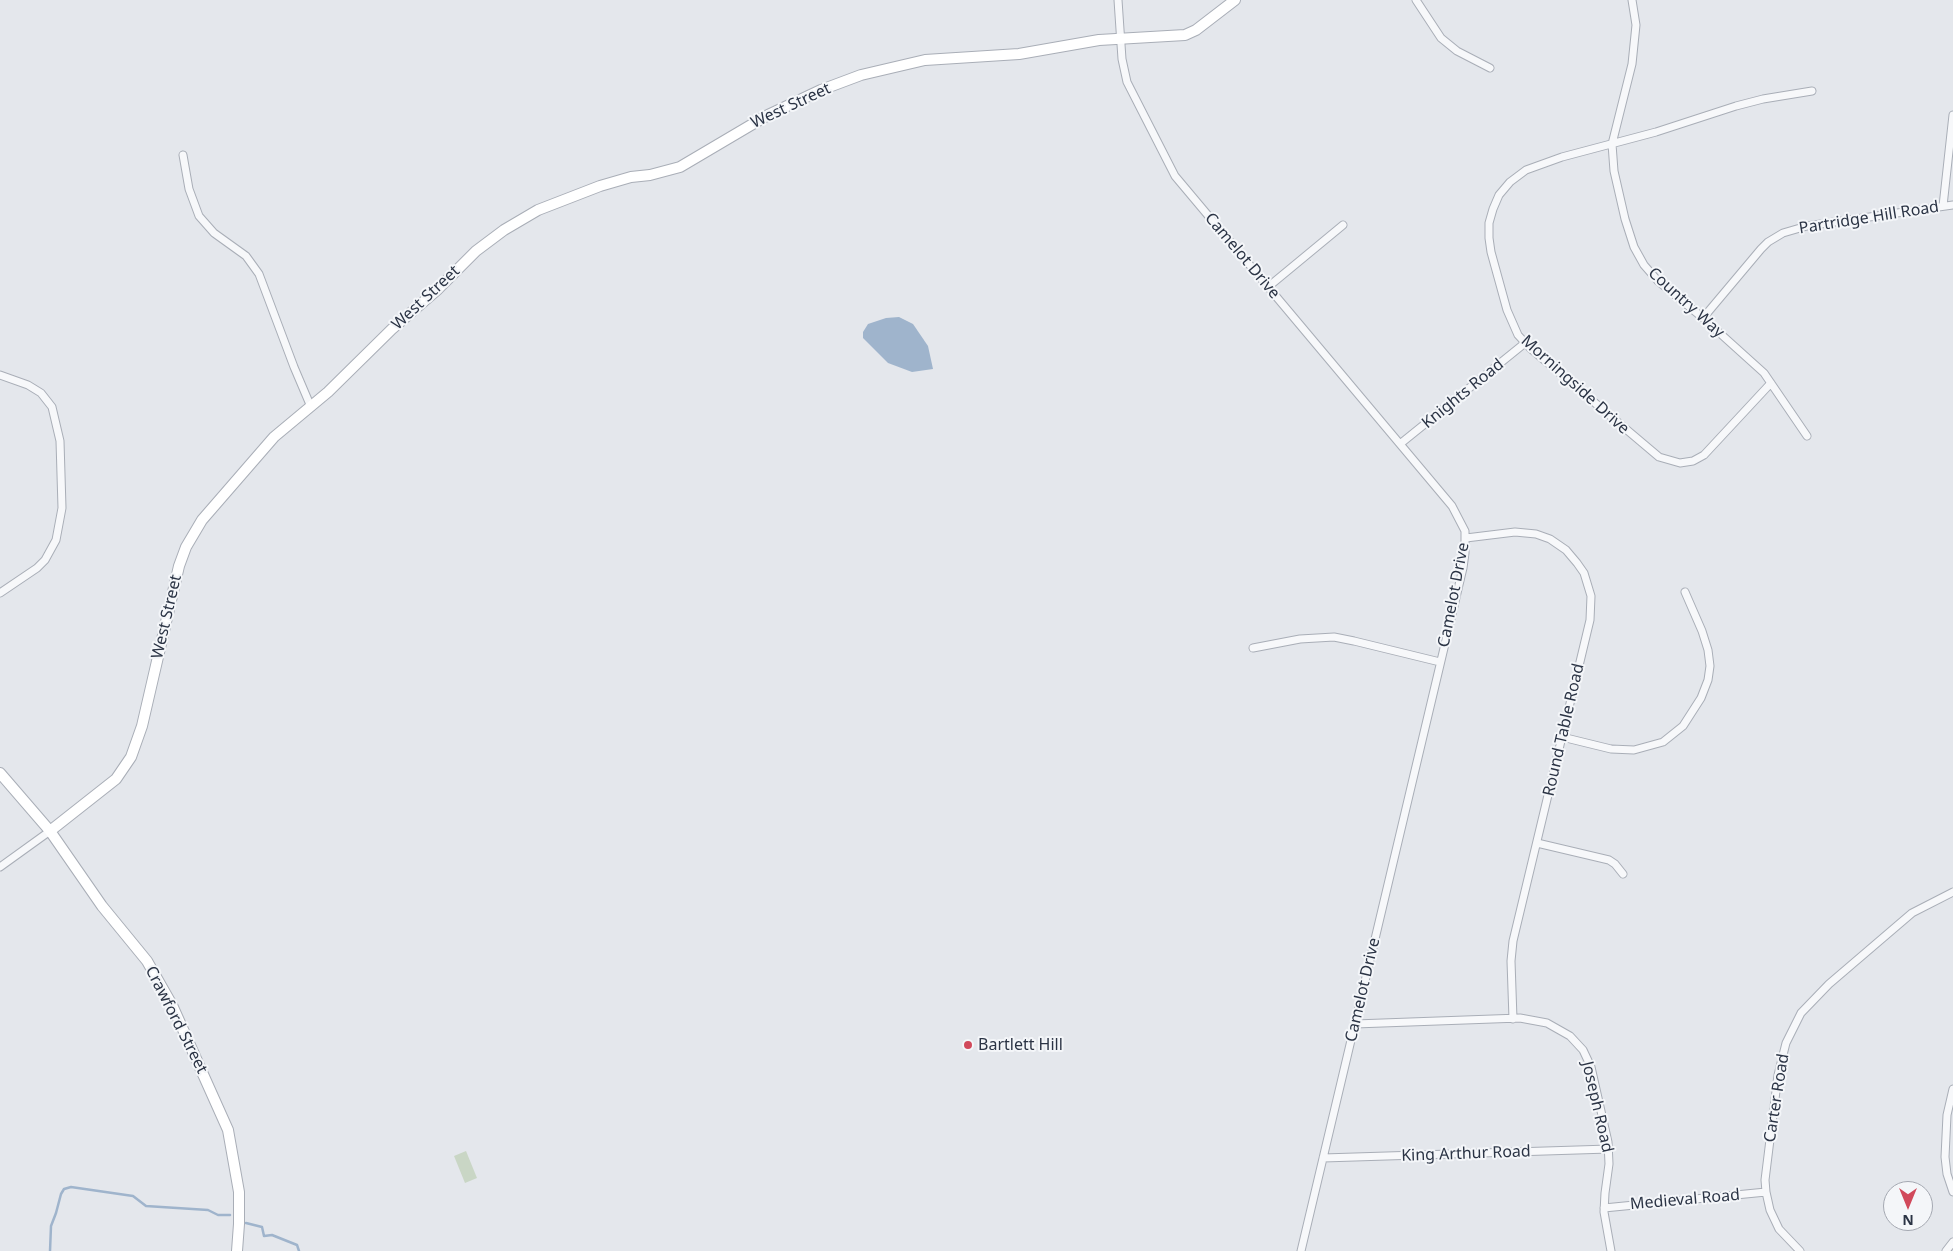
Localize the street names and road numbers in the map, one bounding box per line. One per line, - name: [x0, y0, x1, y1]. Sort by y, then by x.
- street label: West Street: [748, 79, 834, 133]
- street label: Partridge Hill Road: [1798, 197, 1940, 239]
- street label: Camelot Drive: [1200, 209, 1284, 303]
- street label: West Street: [388, 262, 464, 334]
- street label: Country Way: [1644, 264, 1728, 342]
- street label: Morningside Drive: [1517, 331, 1633, 439]
- street label: Knights Road: [1418, 355, 1508, 433]
- street label: Camelot Drive: [1434, 541, 1474, 649]
- street label: West Street: [148, 573, 186, 661]
- street label: Round Table Road: [1539, 662, 1589, 798]
- street label: Camelot Drive: [1342, 936, 1384, 1044]
- street label: Crawford Street: [141, 963, 211, 1077]
- street label: Carter Road: [1761, 1052, 1793, 1144]
- street label: Joseph Road: [1577, 1059, 1617, 1155]
- street label: King Arthur Road: [1401, 1142, 1531, 1166]
- street label: Medieval Road: [1629, 1186, 1741, 1214]

